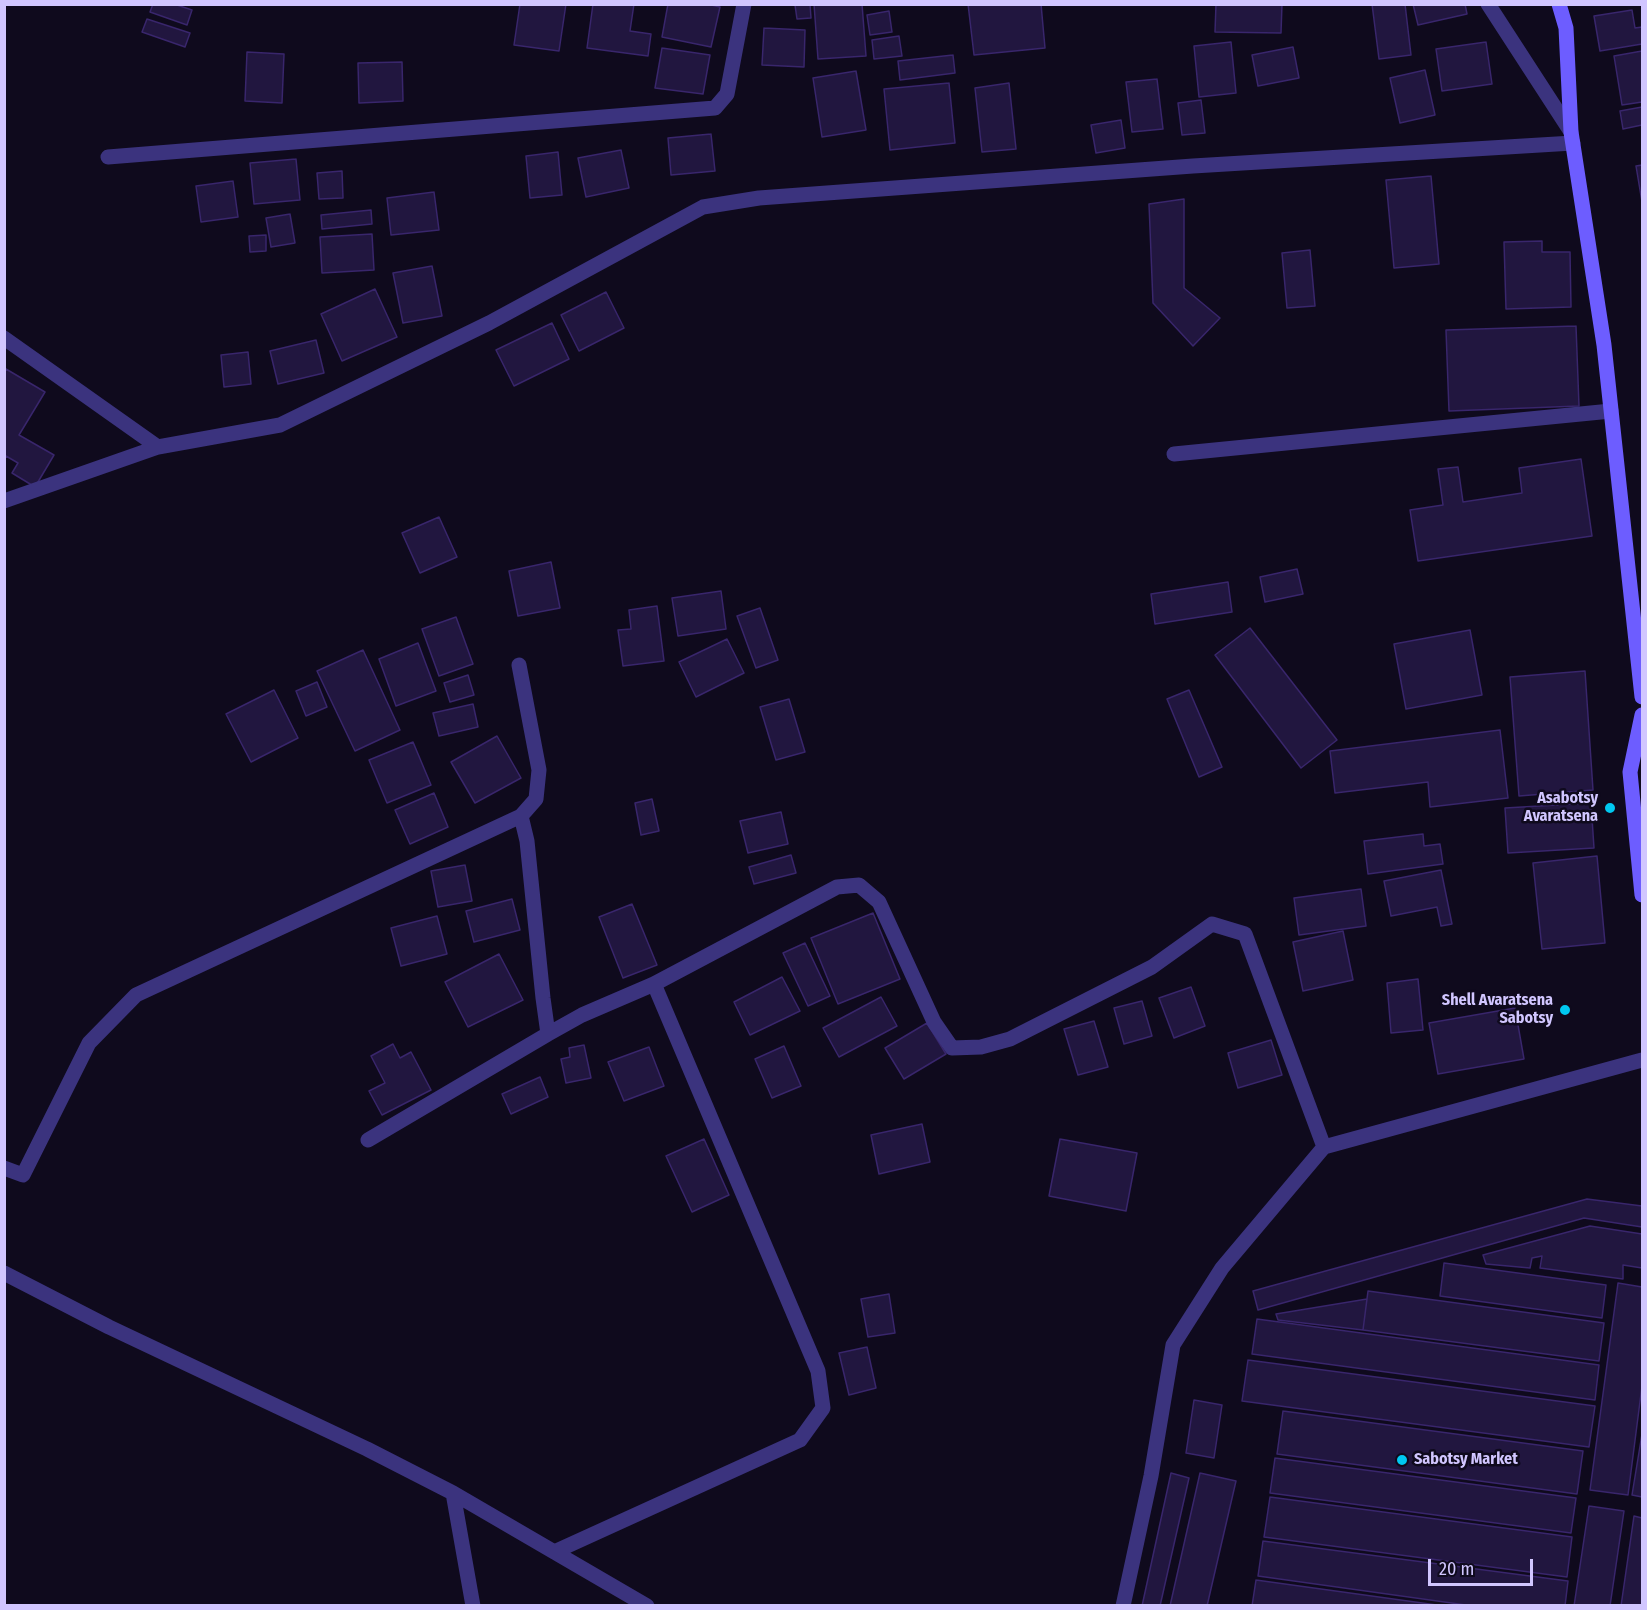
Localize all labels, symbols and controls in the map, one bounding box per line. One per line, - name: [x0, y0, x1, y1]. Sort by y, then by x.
- place label: Asabotsy Avaratsena: [1524, 789, 1598, 827]
- marker: Asabotsy Avaratsena: [1603, 801, 1617, 815]
- place label: Shell Avaratsena Sabotsy: [1442, 991, 1553, 1029]
- marker: Shell Avaratsena Sabotsy: [1558, 1003, 1572, 1017]
- place label: Sabotsy Market: [1414, 1450, 1518, 1470]
- marker: Sabotsy Market: [1395, 1453, 1409, 1467]
- scale bar: [1431, 1547, 1536, 1585]
- text: 20 m: [1439, 1558, 1474, 1580]

